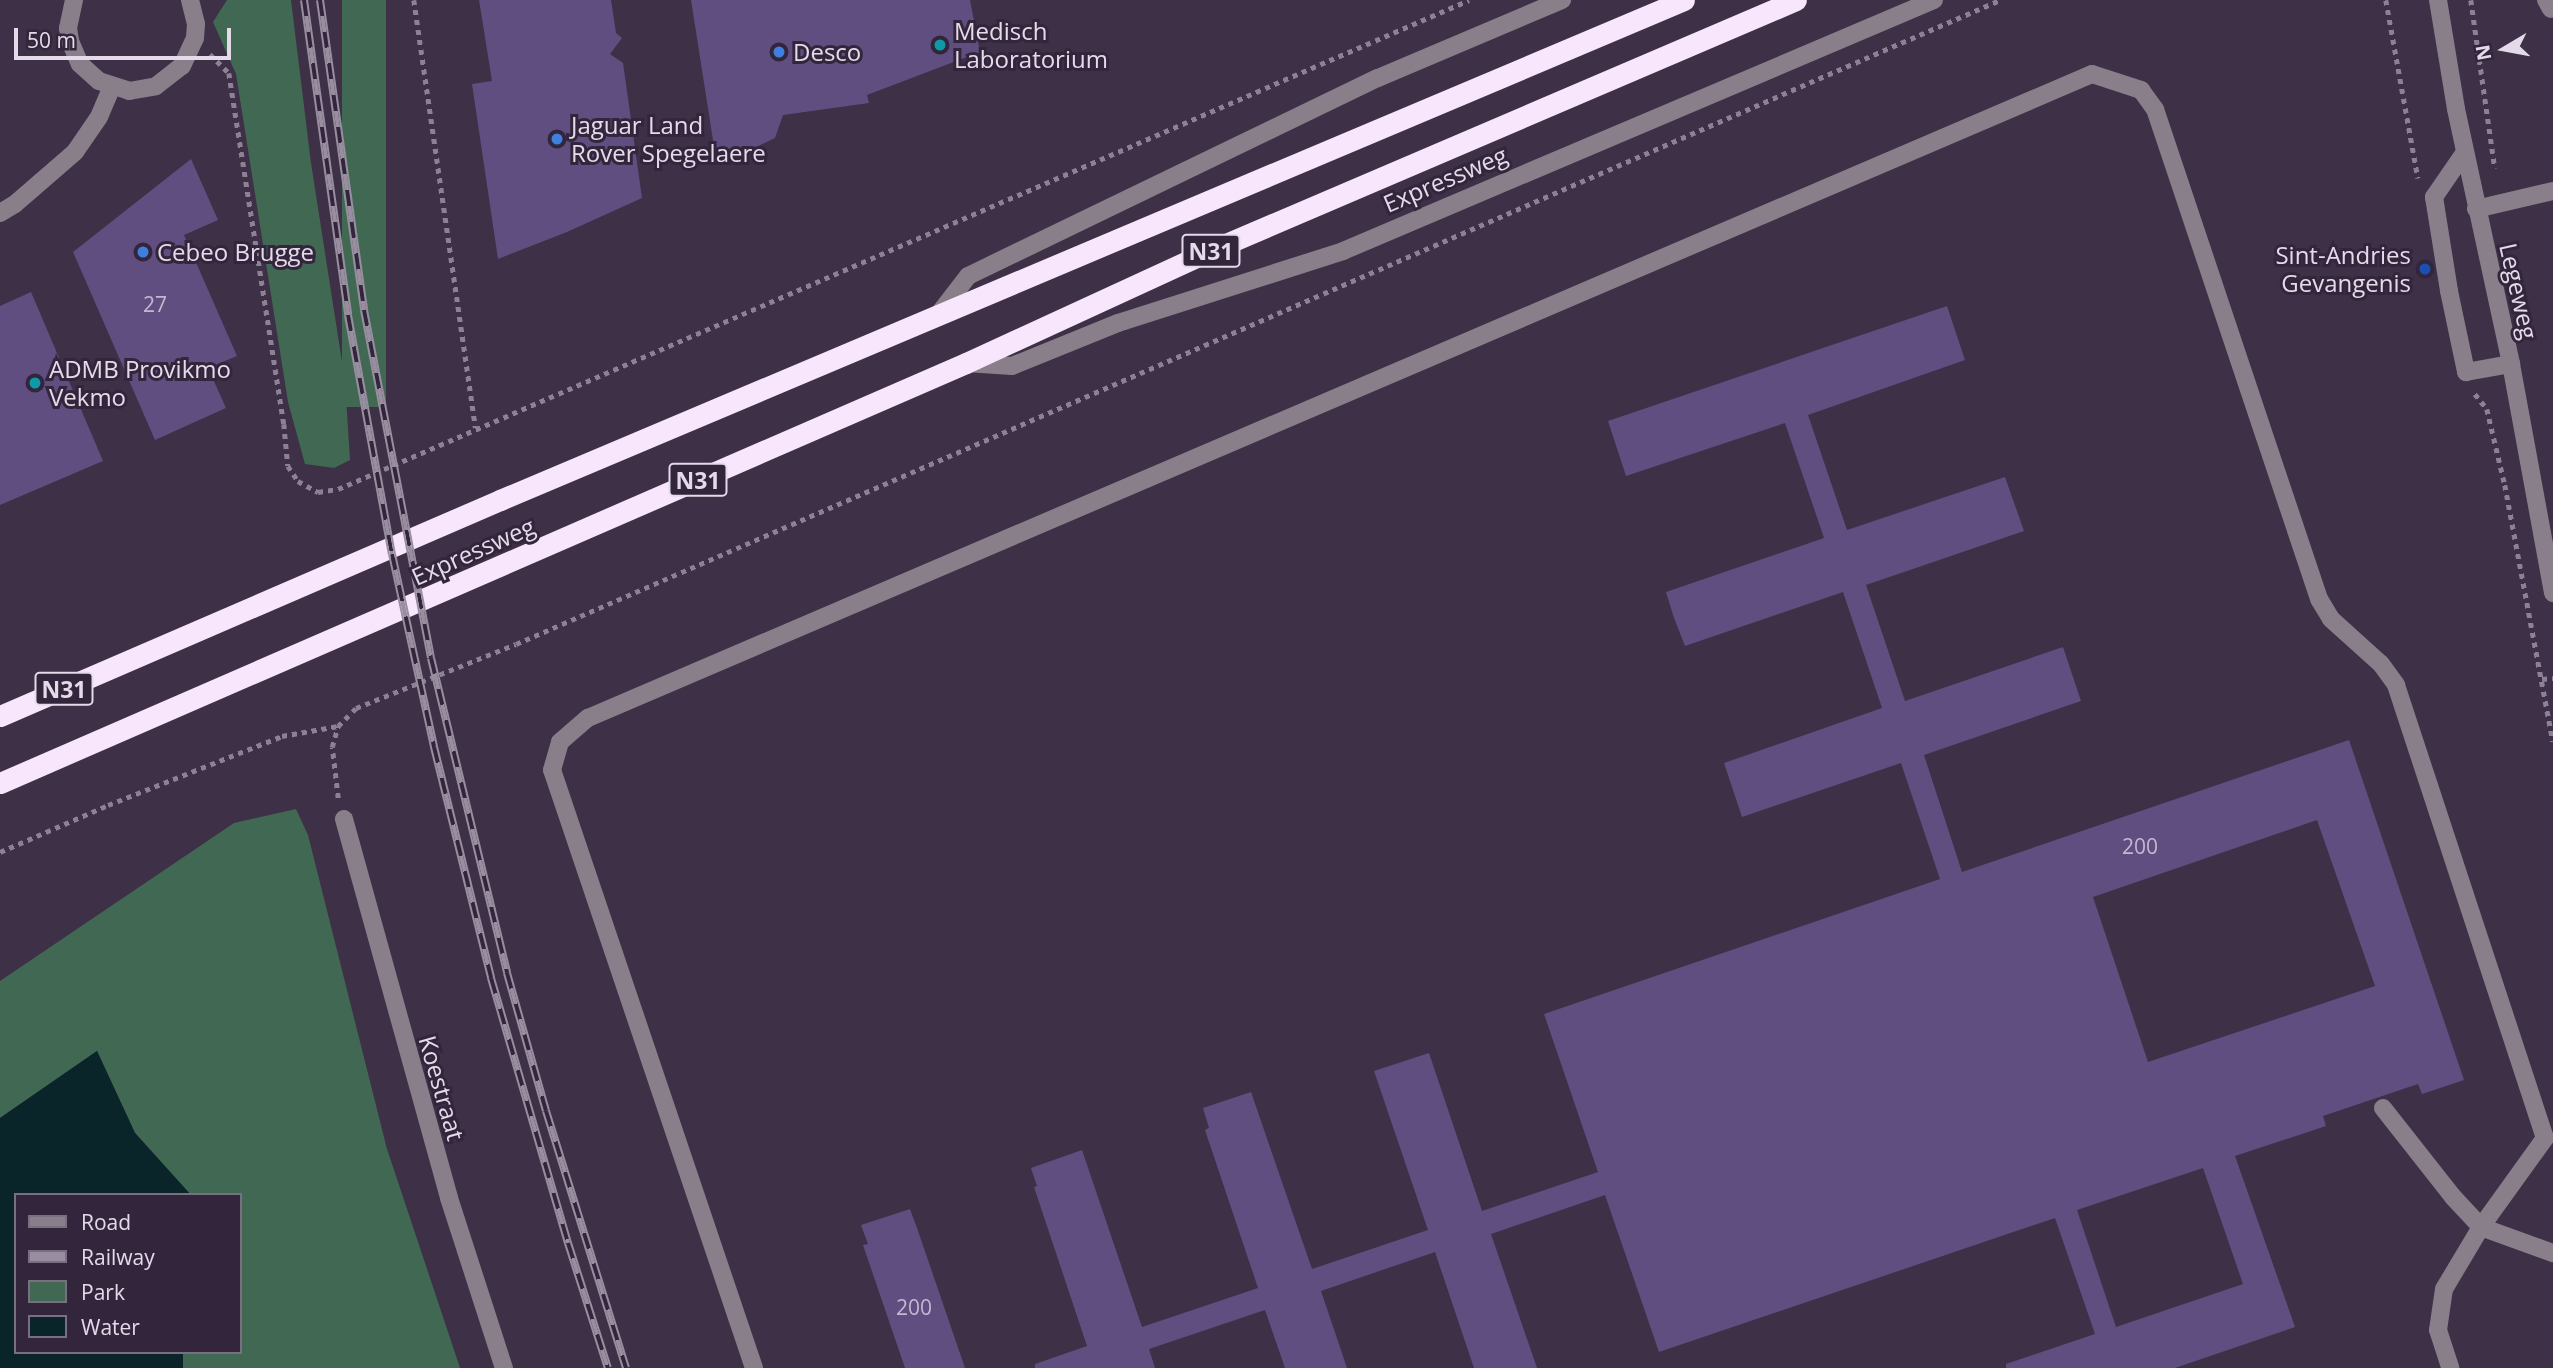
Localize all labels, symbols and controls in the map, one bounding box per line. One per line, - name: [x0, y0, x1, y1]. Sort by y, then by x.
- scale bar: [18, 14, 234, 58]
- north arrow: [2469, 14, 2539, 84]
- place label: Medisch Laboratorium: [954, 17, 1108, 73]
- text: 50 m: [27, 26, 76, 54]
- marker: Medisch Laboratorium: [932, 37, 948, 53]
- place label: Desco: [793, 38, 861, 66]
- text: N: [2469, 43, 2497, 63]
- marker: Desco: [771, 44, 787, 60]
- place label: Jaguar Land Rover Spegelaere: [571, 111, 766, 167]
- marker: Jaguar Land Rover Spegelaere: [549, 131, 565, 147]
- street label: Expressweg: [1379, 140, 1511, 218]
- road number: N31: [1181, 232, 1241, 270]
- place label: Cebeo Brugge: [157, 238, 314, 266]
- street label: Legeweg: [2494, 240, 2544, 342]
- place label: Sint-Andries Gevangenis: [2275, 241, 2411, 297]
- marker: Cebeo Brugge: [135, 244, 151, 260]
- marker: Sint-Andries Gevangenis: [2417, 261, 2433, 277]
- house number: 27: [143, 291, 167, 317]
- place label: ADMB Provikmo Vekmo: [49, 355, 231, 411]
- marker: ADMB Provikmo Vekmo: [27, 375, 43, 391]
- road number: N31: [668, 460, 728, 500]
- street label: Expressweg: [407, 511, 539, 591]
- road number: N31: [34, 670, 94, 708]
- house number: 200: [2122, 833, 2158, 859]
- street label: Koestraat: [413, 1032, 471, 1144]
- legend: [14, 1193, 242, 1354]
- text: Road: [81, 1208, 131, 1236]
- text: Railway: [81, 1243, 155, 1271]
- text: Park: [81, 1278, 125, 1306]
- house number: 200: [896, 1294, 932, 1320]
- text: Water: [81, 1313, 140, 1341]

